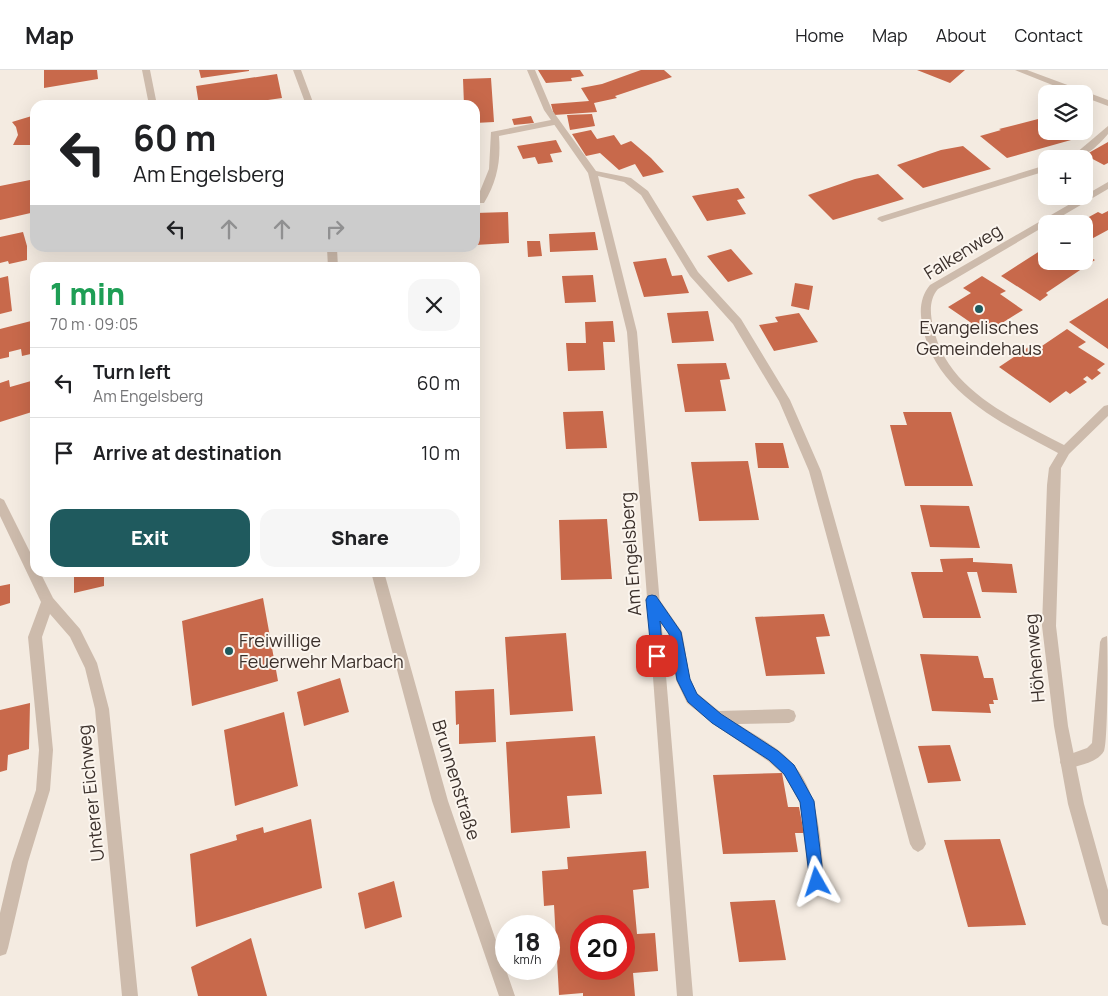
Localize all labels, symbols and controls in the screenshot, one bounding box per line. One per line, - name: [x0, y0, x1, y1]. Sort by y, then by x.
- text: Map: [25, 18, 74, 51]
- text: Home: [795, 23, 844, 47]
- text: Map: [872, 23, 908, 47]
- text: About: [936, 23, 986, 47]
- text: Contact: [1014, 23, 1083, 47]
- map controls: [1038, 85, 1093, 270]
- button: layers: [1038, 85, 1093, 140]
- text: 60 m: [133, 114, 216, 162]
- icon: left: [50, 120, 115, 185]
- button: +: [1038, 150, 1093, 205]
- text: Am Engelsberg: [133, 159, 285, 189]
- icon: left: [162, 215, 190, 243]
- icon: ahead: [215, 215, 243, 243]
- icon: ahead: [268, 215, 296, 243]
- icon: right: [321, 215, 349, 243]
- button: −: [1038, 215, 1093, 270]
- street label: Falkenweg: [919, 218, 1006, 284]
- text: 1 min: [50, 273, 125, 314]
- button: close: [408, 279, 460, 331]
- marker: Evangelisches Gemeindehaus: [973, 303, 985, 315]
- text: 70 m · 09:05: [50, 313, 138, 335]
- place label: Evangelisches Gemeindehaus: [916, 315, 1042, 360]
- text: Turn left: [93, 359, 171, 385]
- icon: left: [50, 369, 78, 397]
- text: 60 m: [417, 370, 460, 396]
- text: Am Engelsberg: [93, 385, 203, 407]
- icon: arrive: [50, 439, 78, 467]
- text: Arrive at destination: [93, 440, 282, 466]
- text: 10 m: [421, 440, 460, 466]
- street label: Am Engelsberg: [614, 491, 646, 617]
- button: Exit: [50, 509, 250, 567]
- button: Share: [260, 509, 460, 567]
- street label: Höhenweg: [1018, 613, 1050, 704]
- place label: Freiwillige Feuerwehr Marbach: [239, 628, 404, 673]
- pin: [636, 635, 678, 677]
- icon: arrive: [643, 642, 671, 670]
- marker: Freiwillige Feuerwehr Marbach: [223, 645, 235, 657]
- street label: Brunnenstraße: [427, 717, 487, 843]
- street label: Unterer Eichweg: [71, 724, 109, 863]
- position arrow: [790, 855, 842, 907]
- speed limit sign: 20: [570, 915, 635, 980]
- text: 18: [514, 924, 541, 959]
- text: km/h: [514, 951, 541, 968]

